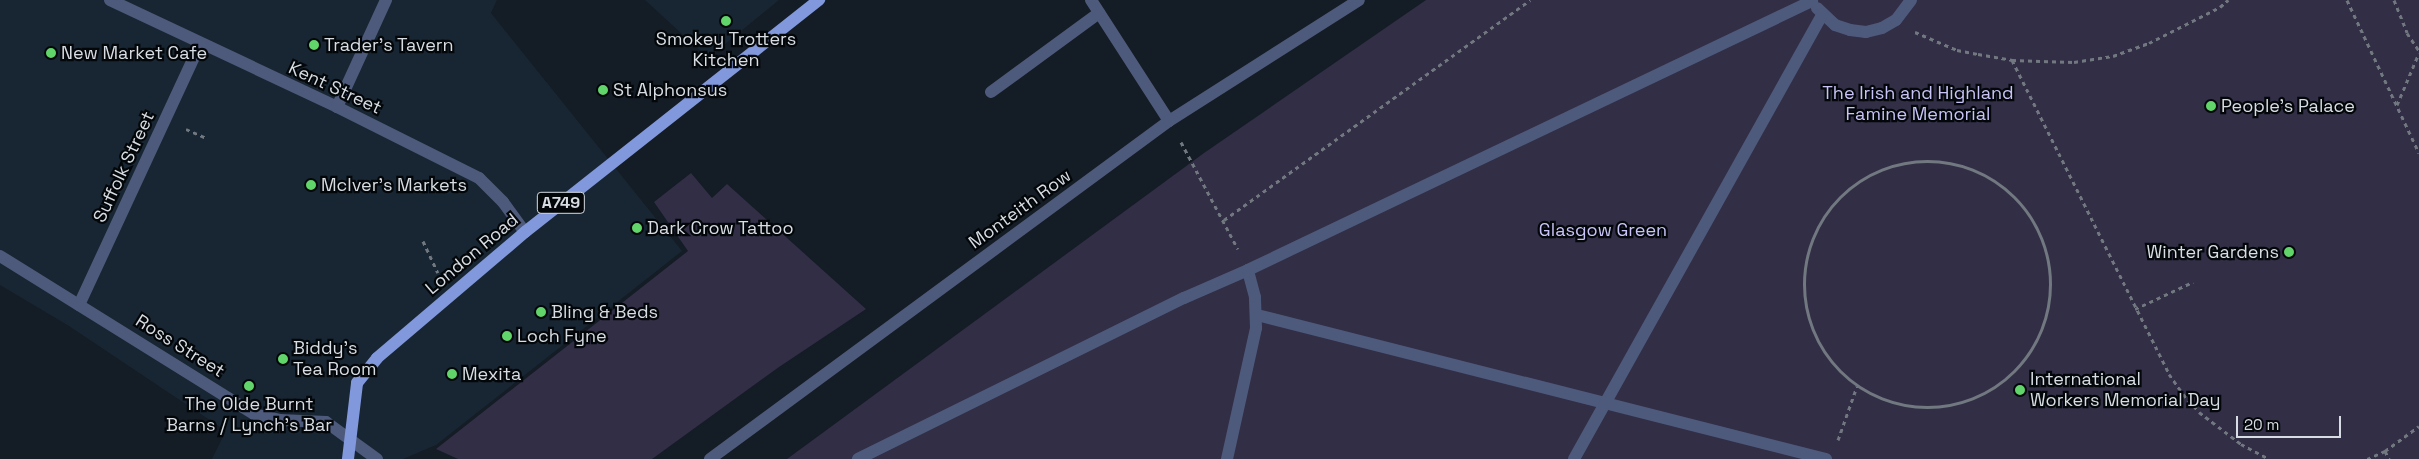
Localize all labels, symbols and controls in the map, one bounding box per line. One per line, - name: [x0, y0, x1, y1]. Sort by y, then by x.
- marker: Smokey Trotters Kitchen: [720, 15, 732, 27]
- place label: Smokey Trotters Kitchen: [656, 29, 796, 72]
- place label: Trader's Tavern: [324, 34, 454, 56]
- marker: Trader's Tavern: [308, 39, 320, 51]
- place label: New Market Cafe: [61, 42, 207, 64]
- marker: New Market Cafe: [45, 47, 57, 59]
- street label: Kent Street: [285, 57, 385, 119]
- place label: St Alphonsus: [613, 79, 727, 101]
- park label: The Irish and Highland Famine Memorial: [1822, 83, 2014, 126]
- marker: St Alphonsus: [597, 84, 609, 96]
- place label: People's Palace: [2221, 95, 2355, 117]
- marker: People's Palace: [2205, 100, 2217, 112]
- street label: Suffolk Street: [89, 108, 159, 226]
- street label: Monteith Row: [965, 165, 1075, 253]
- place label: McIver's Markets: [321, 174, 467, 196]
- marker: McIver's Markets: [305, 179, 317, 191]
- road number: A749: [536, 190, 586, 217]
- street label: London Road: [421, 209, 523, 299]
- place label: Dark Crow Tattoo: [647, 217, 794, 239]
- park label: Glasgow Green: [1539, 219, 1667, 241]
- marker: Dark Crow Tattoo: [631, 222, 643, 234]
- place label: Winter Gardens: [2147, 241, 2279, 263]
- marker: Winter Gardens: [2283, 246, 2295, 258]
- place label: Bling & Beds: [551, 301, 658, 323]
- marker: Bling & Beds: [535, 306, 547, 318]
- street label: Ross Street: [131, 310, 229, 382]
- place label: Loch Fyne: [517, 325, 607, 347]
- marker: Loch Fyne: [501, 330, 513, 342]
- place label: Biddy's Tea Room: [293, 338, 376, 380]
- marker: Biddy's Tea Room: [277, 353, 289, 365]
- place label: Mexita: [462, 363, 521, 385]
- marker: Mexita: [446, 368, 458, 380]
- place label: International Workers Memorial Day: [2030, 369, 2220, 412]
- marker: The Olde Burnt Barns / Lynch's Bar: [243, 380, 255, 392]
- marker: International Workers Memorial Day: [2014, 384, 2026, 396]
- place label: The Olde Burnt Barns / Lynch's Bar: [166, 394, 332, 436]
- scale bar: [2239, 406, 2344, 438]
- text: 20 m: [2244, 415, 2279, 434]

